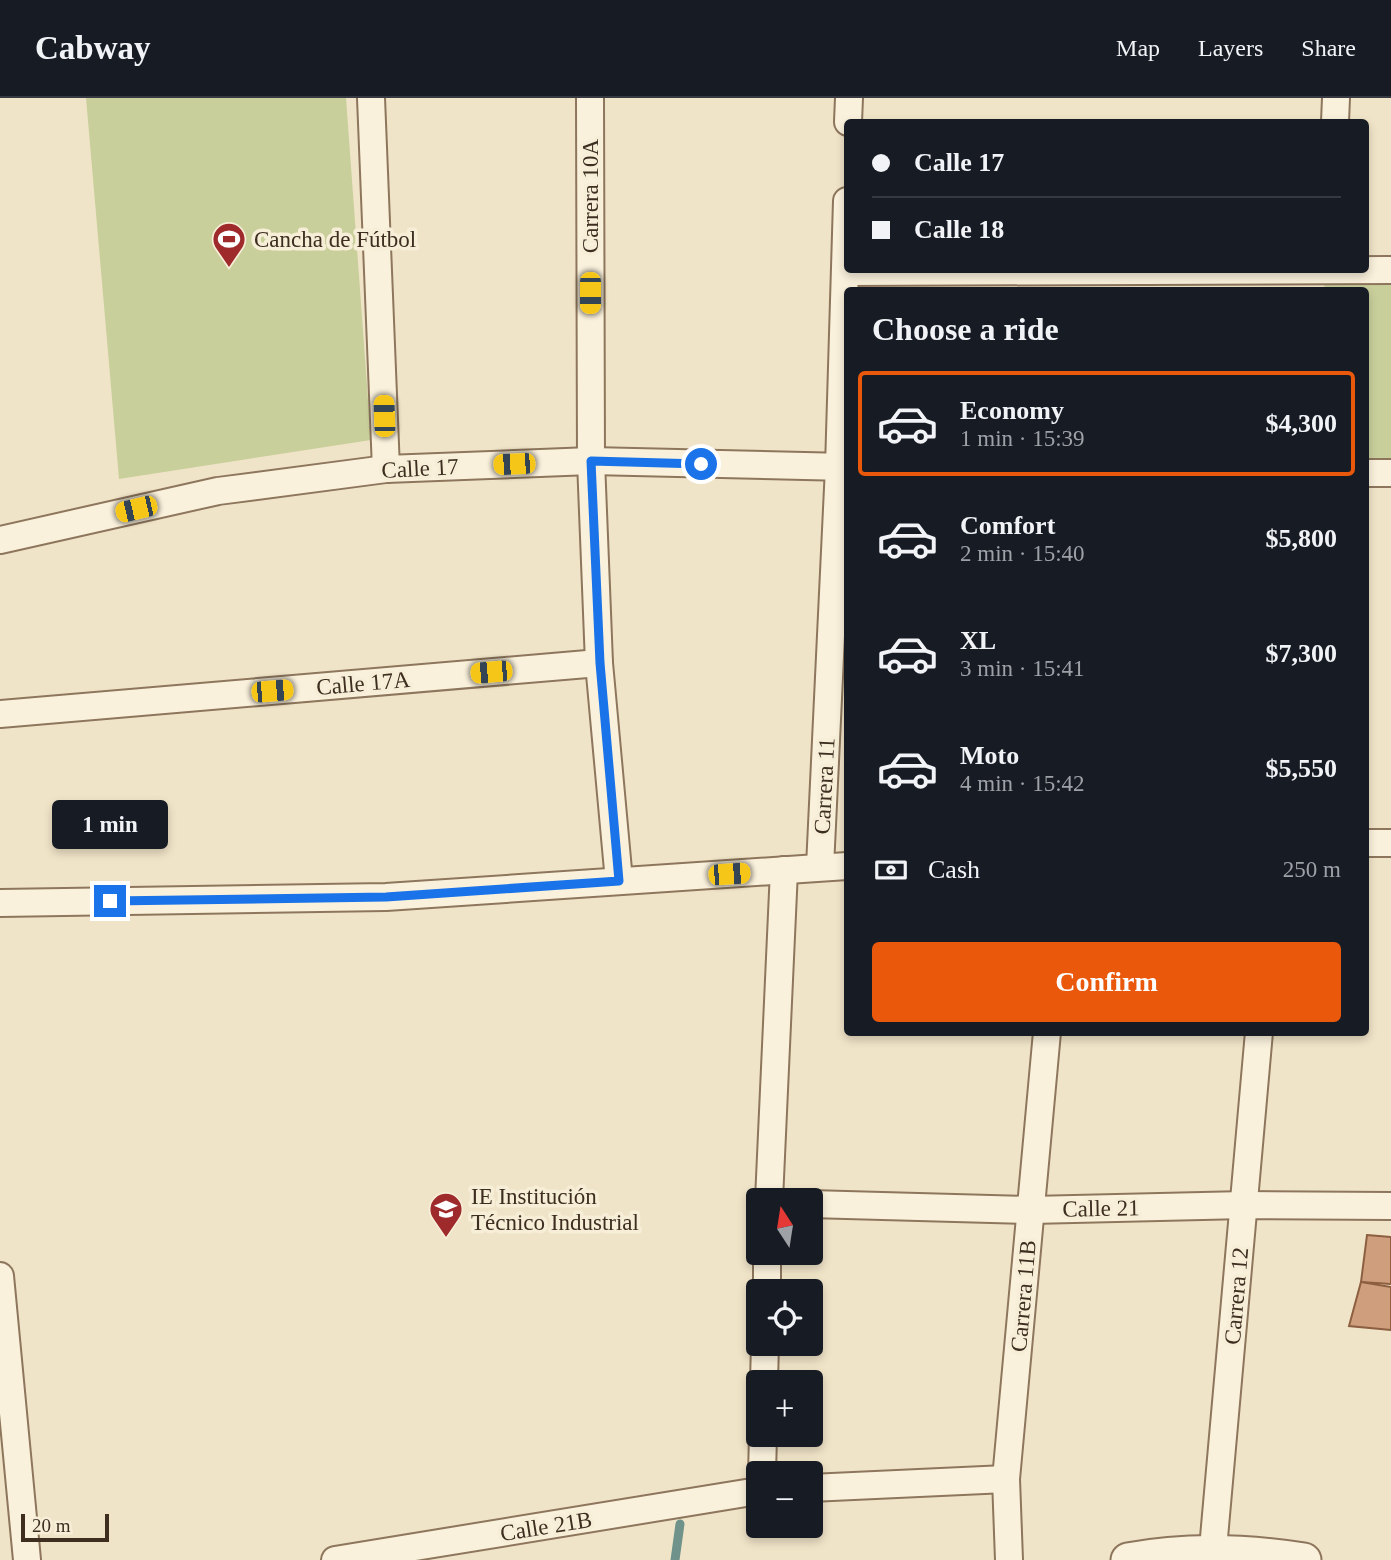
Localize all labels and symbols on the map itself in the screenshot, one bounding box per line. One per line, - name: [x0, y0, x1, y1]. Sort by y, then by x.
- street label: Carrera 10A: [578, 138, 603, 253]
- sports icon: Cancha de Fútbol: [210, 220, 248, 269]
- place label: Cancha de Fútbol: [254, 227, 416, 252]
- car: [580, 272, 601, 314]
- car: [373, 395, 396, 437]
- route start: [685, 448, 717, 480]
- car: [493, 453, 536, 475]
- street label: Calle 17: [381, 454, 459, 483]
- car: [114, 494, 159, 524]
- car: [470, 660, 513, 684]
- street label: Calle 17A: [315, 667, 411, 700]
- car: [251, 679, 294, 703]
- street label: Carrera 11: [809, 737, 840, 835]
- callout: 1 min: [52, 800, 168, 848]
- car: [708, 862, 751, 886]
- route end: [94, 885, 126, 917]
- place label: IE Institución Técnico Industrial: [471, 1184, 639, 1235]
- north arrow: [746, 1188, 822, 1265]
- school or university icon: IE Institución Técnico Industrial: [427, 1190, 465, 1239]
- street label: Calle 21: [1062, 1195, 1140, 1222]
- street label: Carrera 11B: [1006, 1239, 1041, 1353]
- street label: Carrera 12: [1220, 1246, 1253, 1346]
- street label: Calle 21B: [498, 1507, 594, 1546]
- scale bar: [21, 1511, 108, 1543]

